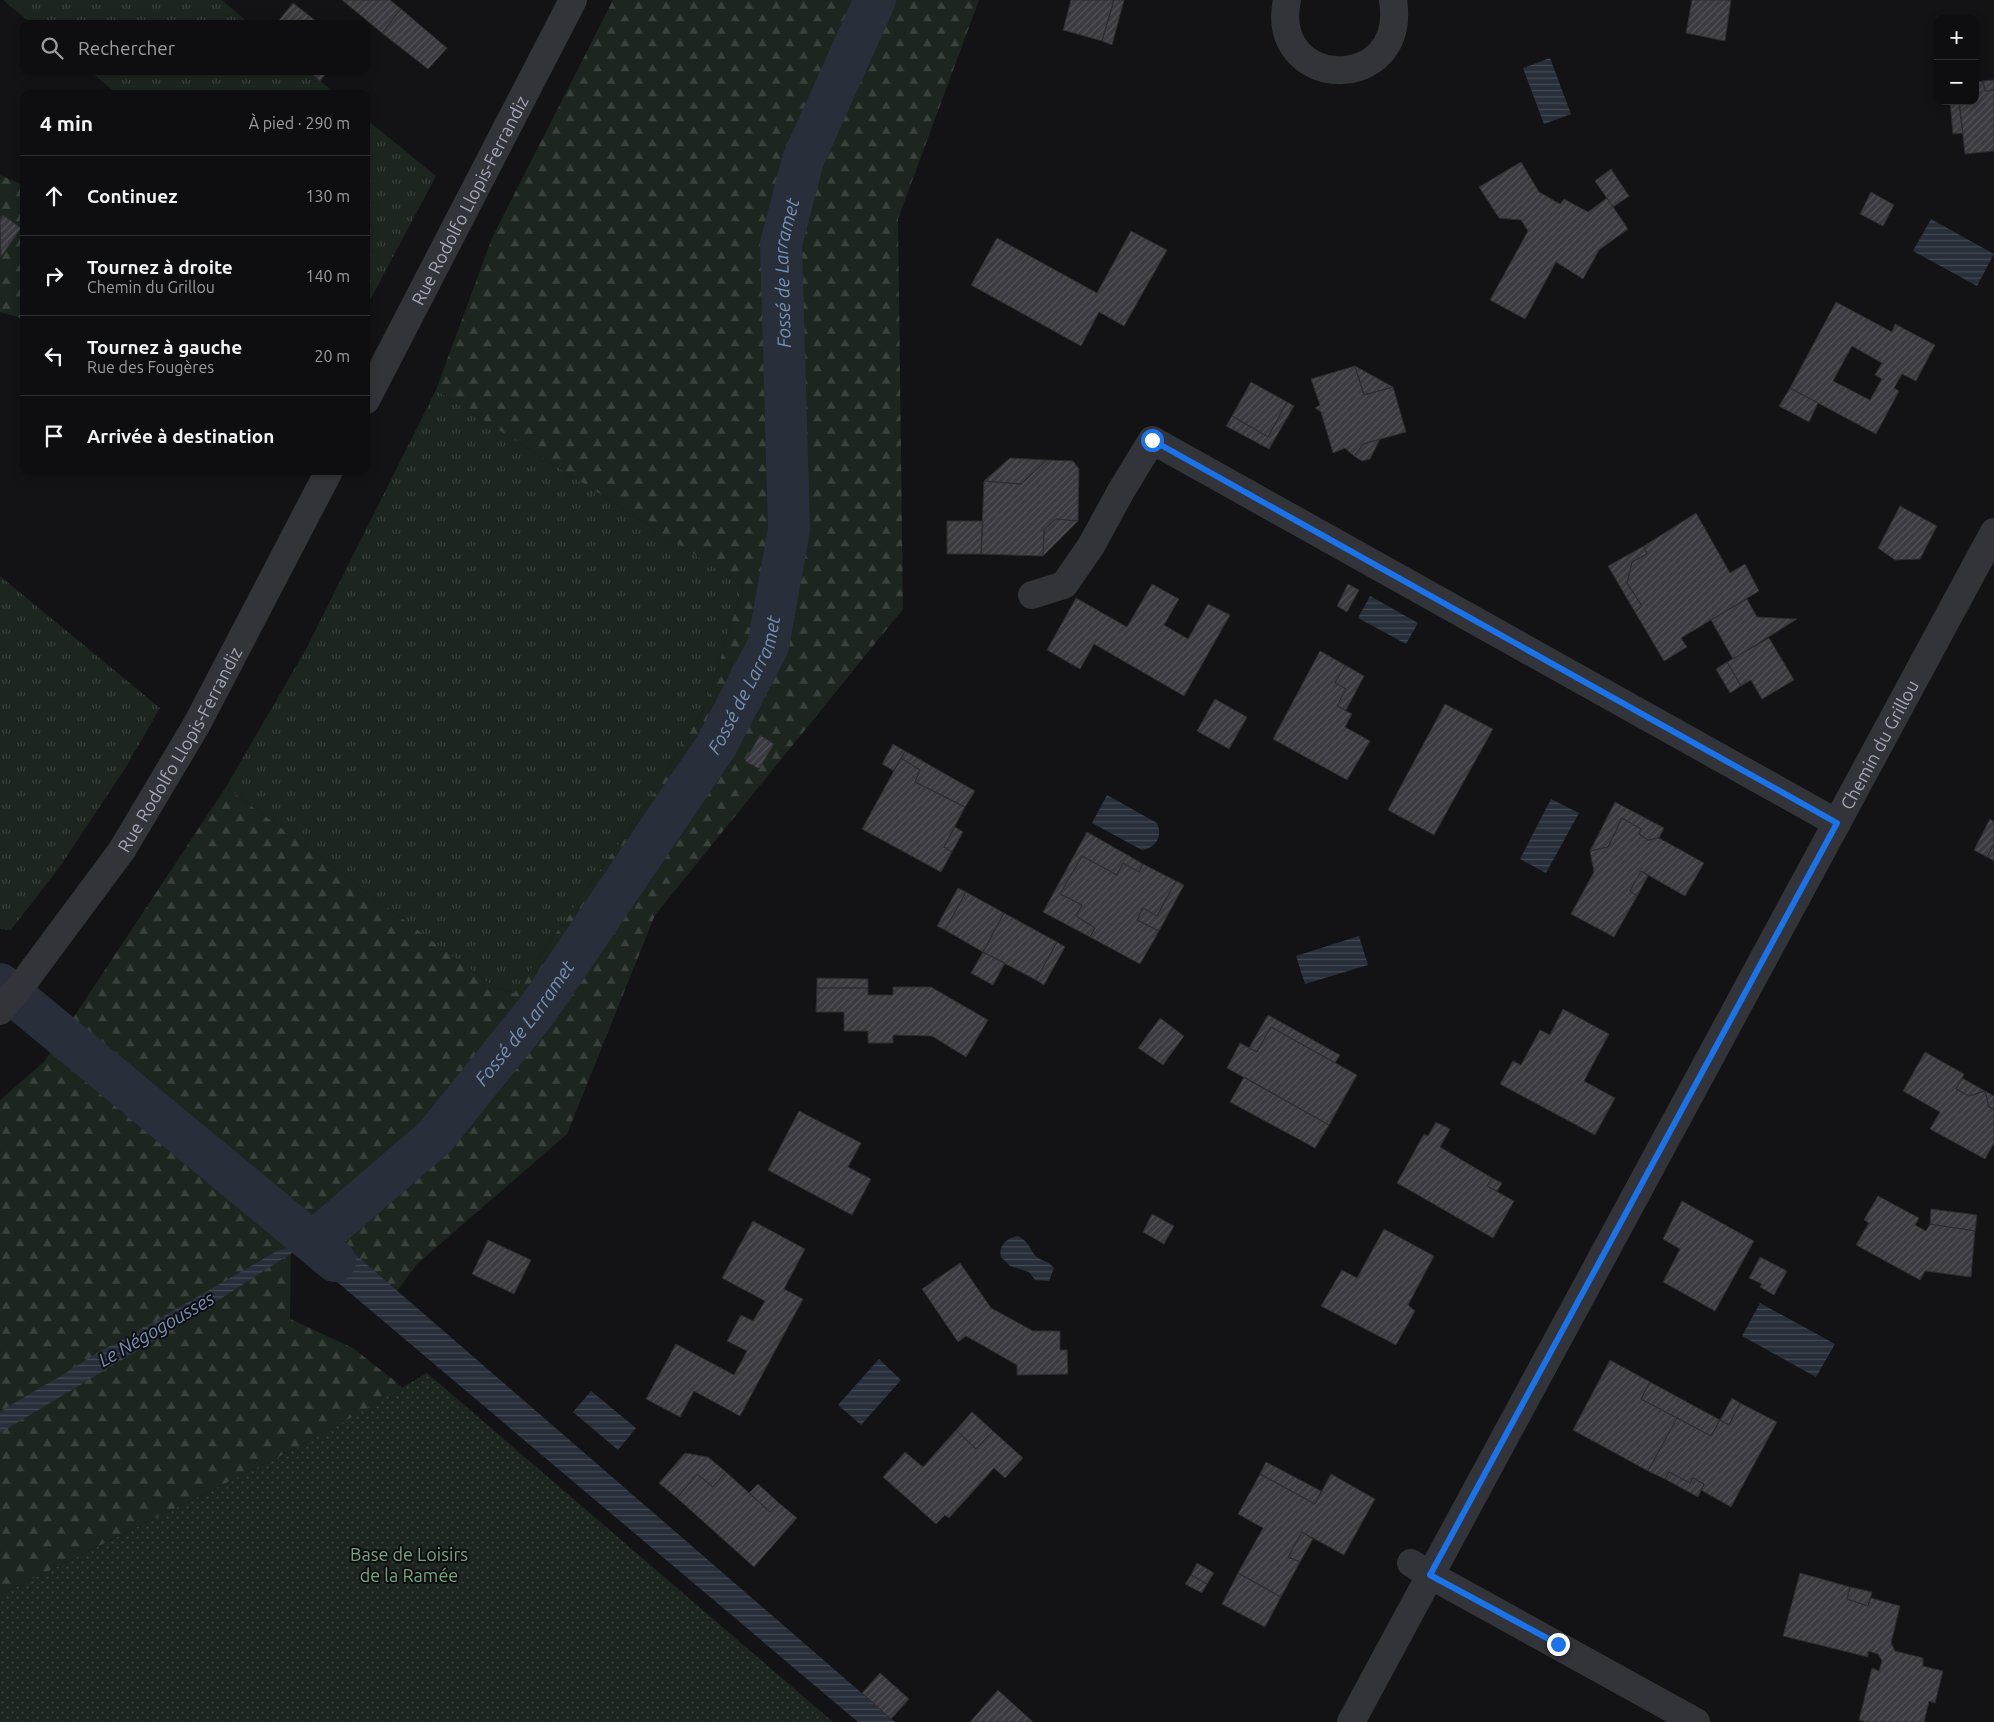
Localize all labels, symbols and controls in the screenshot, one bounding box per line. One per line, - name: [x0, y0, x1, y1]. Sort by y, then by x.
- map controls: [1934, 15, 1979, 105]
- button: +: [1934, 15, 1979, 60]
- search box: [20, 20, 370, 75]
- icon: search: [38, 34, 66, 62]
- text: Rechercher: [78, 37, 175, 59]
- button: −: [1934, 60, 1979, 105]
- street label: Rue Rodolfo Llopis-Ferrandiz: [407, 92, 532, 308]
- text: 4 min: [40, 111, 93, 135]
- text: À pied · 290 m: [249, 114, 350, 132]
- icon: ahead: [40, 182, 68, 210]
- text: Continuez: [87, 185, 177, 207]
- text: 130 m: [305, 187, 350, 205]
- water label: Fossé de Larramet: [769, 195, 804, 348]
- text: Tournez à droite: [87, 256, 233, 278]
- icon: right: [40, 262, 68, 290]
- text: 140 m: [305, 267, 350, 285]
- text: Chemin du Grillou: [87, 278, 215, 296]
- text: Tournez à gauche: [87, 336, 242, 358]
- icon: left: [40, 342, 68, 370]
- text: 20 m: [314, 347, 350, 365]
- text: Rue des Fougères: [87, 358, 214, 376]
- icon: arrive: [40, 422, 68, 450]
- text: Arrivée à destination: [87, 425, 274, 447]
- route start: [1141, 429, 1164, 452]
- water label: Fossé de Larramet: [703, 613, 784, 758]
- street label: Rue Rodolfo Llopis-Ferrandiz: [113, 643, 245, 855]
- street label: Chemin du Grillou: [1836, 676, 1922, 813]
- water label: Fossé de Larramet: [470, 956, 579, 1090]
- water label: Le Négogousses: [94, 1287, 218, 1371]
- park label: Base de Loisirs de la Ramée: [350, 1544, 468, 1585]
- route end: [1547, 1633, 1570, 1656]

